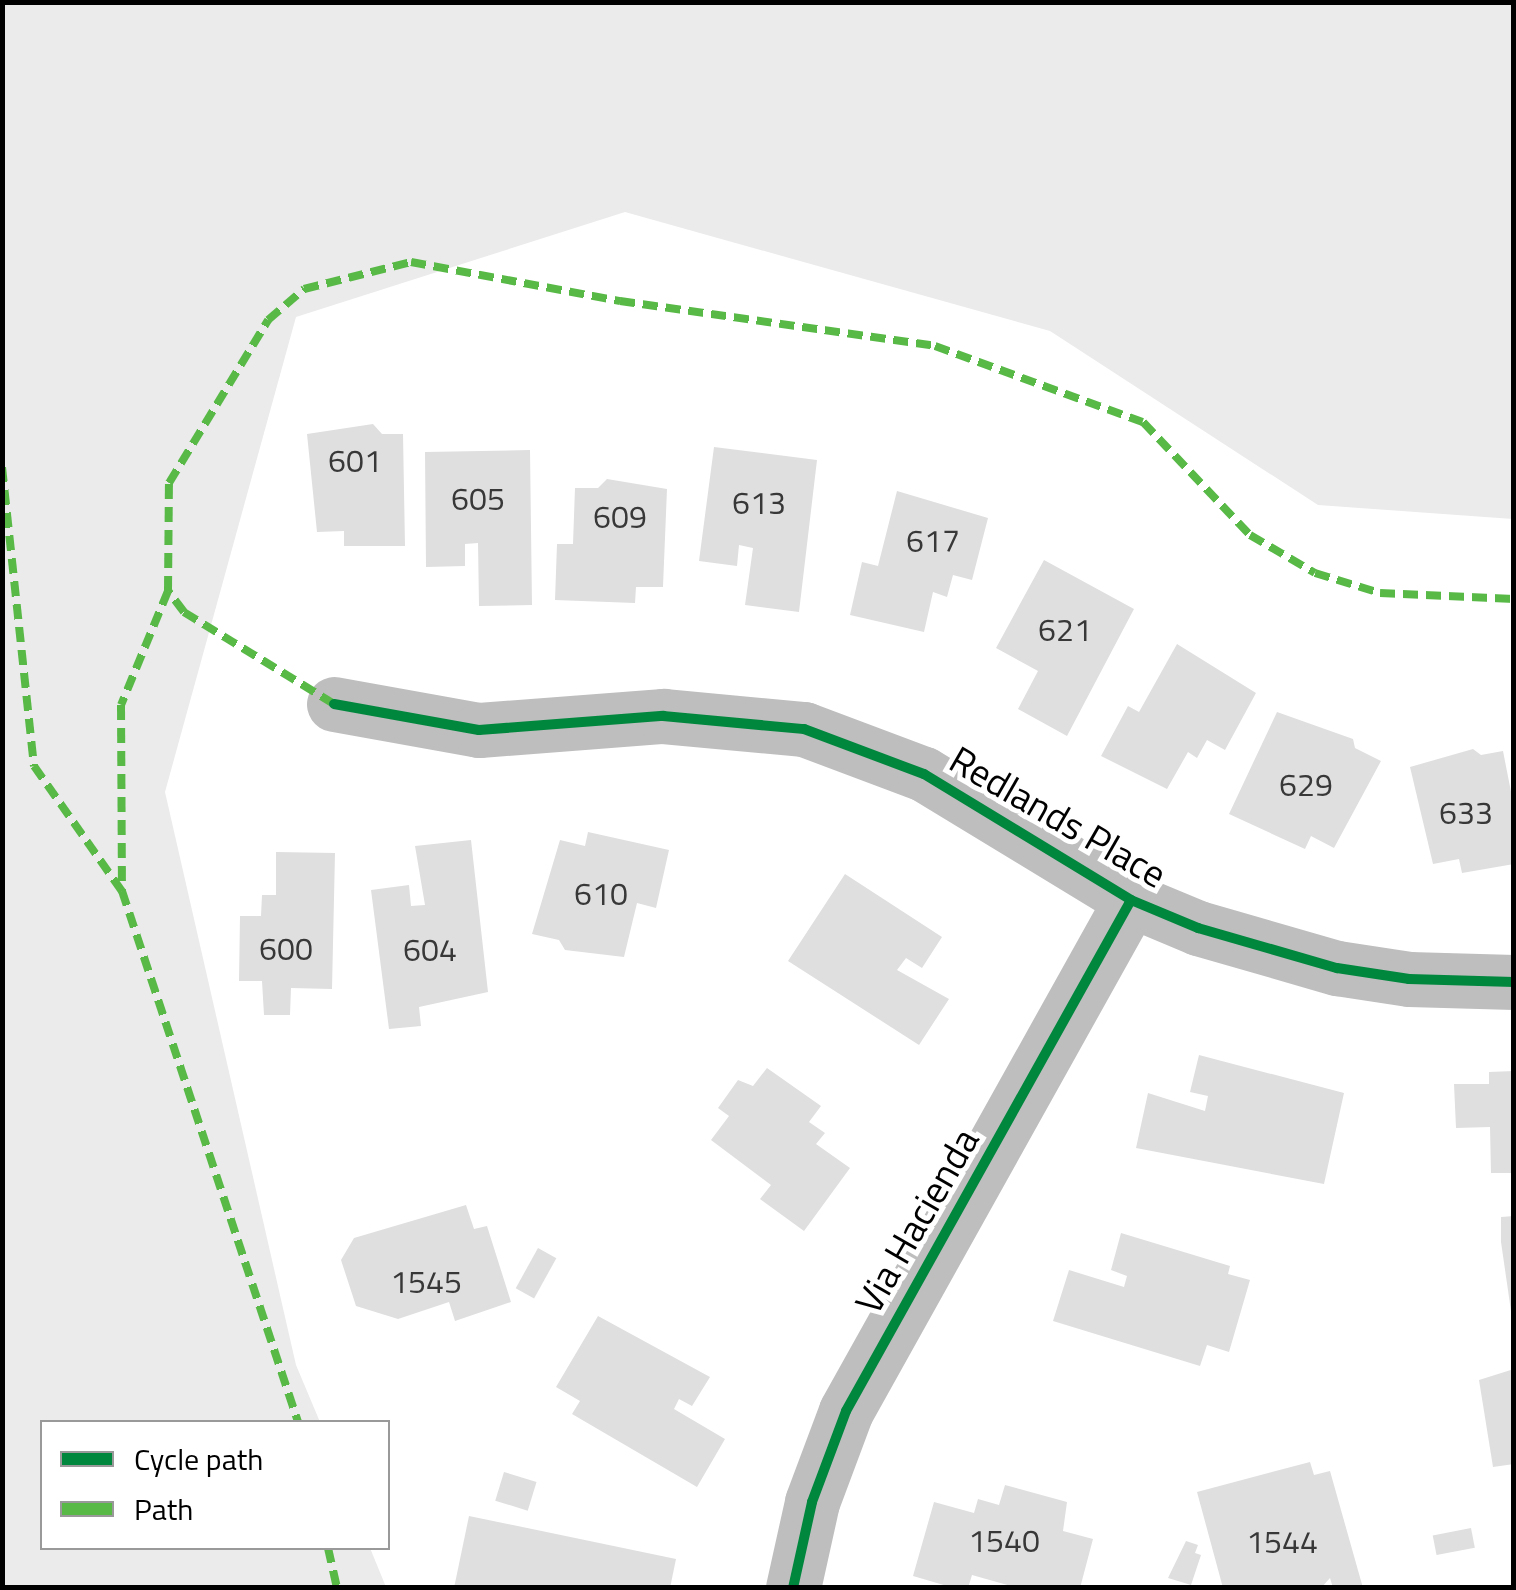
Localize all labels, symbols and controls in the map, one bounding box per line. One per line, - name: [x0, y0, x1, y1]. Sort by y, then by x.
- house number: 601: [328, 441, 382, 479]
- house number: 605: [451, 479, 505, 517]
- house number: 613: [732, 483, 786, 521]
- house number: 609: [593, 497, 647, 535]
- house number: 617: [906, 521, 960, 559]
- house number: 621: [1038, 610, 1092, 648]
- street label: Redlands Place: [942, 737, 1174, 897]
- house number: 629: [1279, 765, 1333, 803]
- house number: 633: [1439, 793, 1493, 831]
- house number: 610: [574, 874, 628, 912]
- house number: 600: [259, 929, 313, 967]
- house number: 604: [403, 930, 457, 968]
- street label: Via Hacienda: [846, 1120, 988, 1322]
- house number: 1545: [390, 1262, 462, 1300]
- legend: [40, 1420, 390, 1550]
- text: Cycle path: [134, 1436, 263, 1482]
- text: Path: [134, 1486, 193, 1532]
- house number: 1540: [968, 1521, 1040, 1559]
- house number: 1544: [1246, 1522, 1318, 1560]

